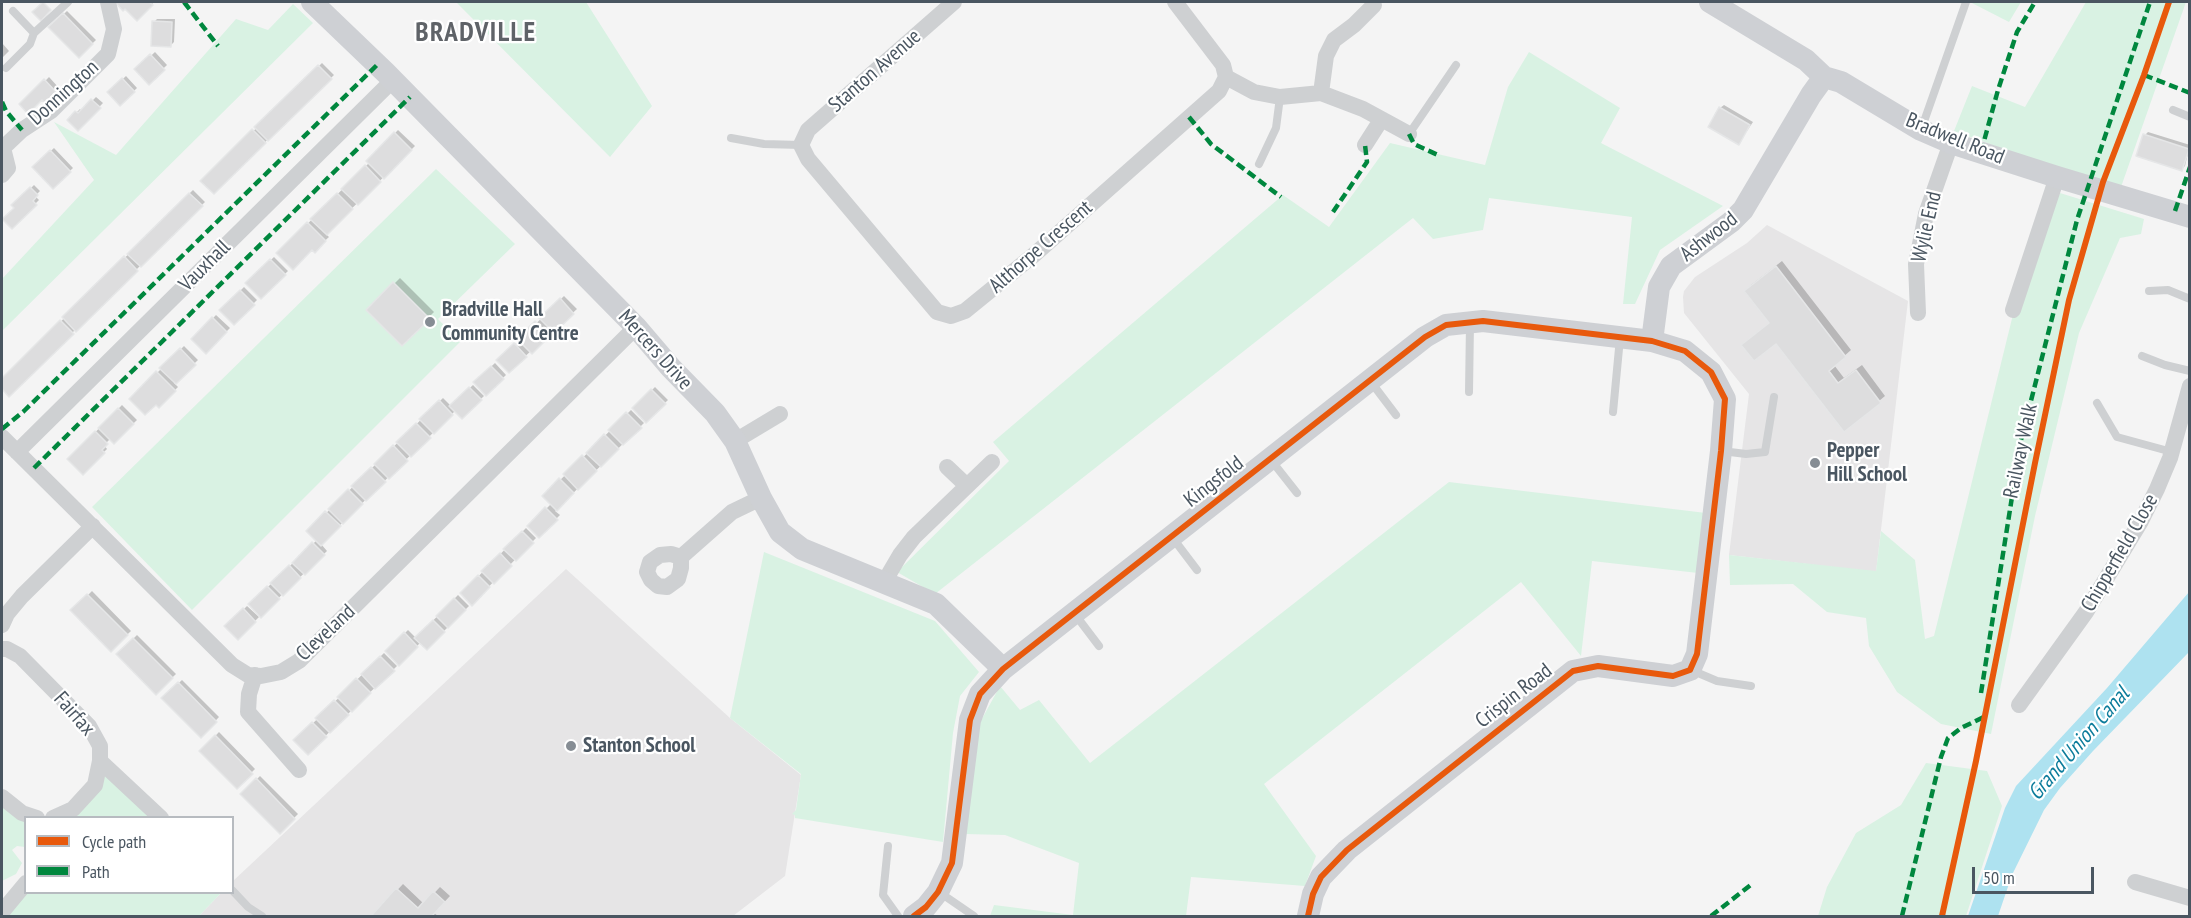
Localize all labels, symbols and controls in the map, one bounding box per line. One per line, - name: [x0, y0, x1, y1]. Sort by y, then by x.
- district label: BRADVILLE: [415, 17, 537, 49]
- street label: Stanton Avenue: [824, 24, 926, 118]
- street label: Donnington: [24, 55, 104, 131]
- street label: Bradwell Road: [1902, 108, 2008, 170]
- street label: Wylie End: [1907, 189, 1947, 265]
- street label: Althorpe Crescent: [984, 195, 1098, 299]
- street label: Ashwood: [1675, 207, 1743, 267]
- street label: Vauxhall: [174, 235, 236, 297]
- place label: Bradville Hall Community Centre: [442, 297, 579, 347]
- street label: Mercers Drive: [612, 305, 698, 395]
- marker: Bradville Hall Community Centre: [423, 315, 437, 329]
- street label: Railway Walk: [1999, 401, 2043, 501]
- place label: Pepper Hill School: [1827, 438, 1907, 488]
- street label: Kingsfold: [1179, 451, 1249, 513]
- marker: Pepper Hill School: [1808, 456, 1822, 470]
- street label: Chipperfield Close: [2076, 490, 2164, 616]
- street label: Cleveland: [291, 599, 361, 667]
- street label: Crispin Road: [1471, 658, 1557, 734]
- water label: Grand Union Canal: [2023, 682, 2135, 806]
- street label: Fairfax: [48, 687, 100, 741]
- place label: Stanton School: [583, 733, 695, 759]
- marker: Stanton School: [564, 739, 578, 753]
- legend: [24, 816, 234, 894]
- text: Cycle path: [82, 830, 146, 853]
- scale bar: [1975, 855, 2096, 893]
- text: Path: [82, 860, 110, 883]
- text: 50 m: [1983, 866, 2015, 889]

